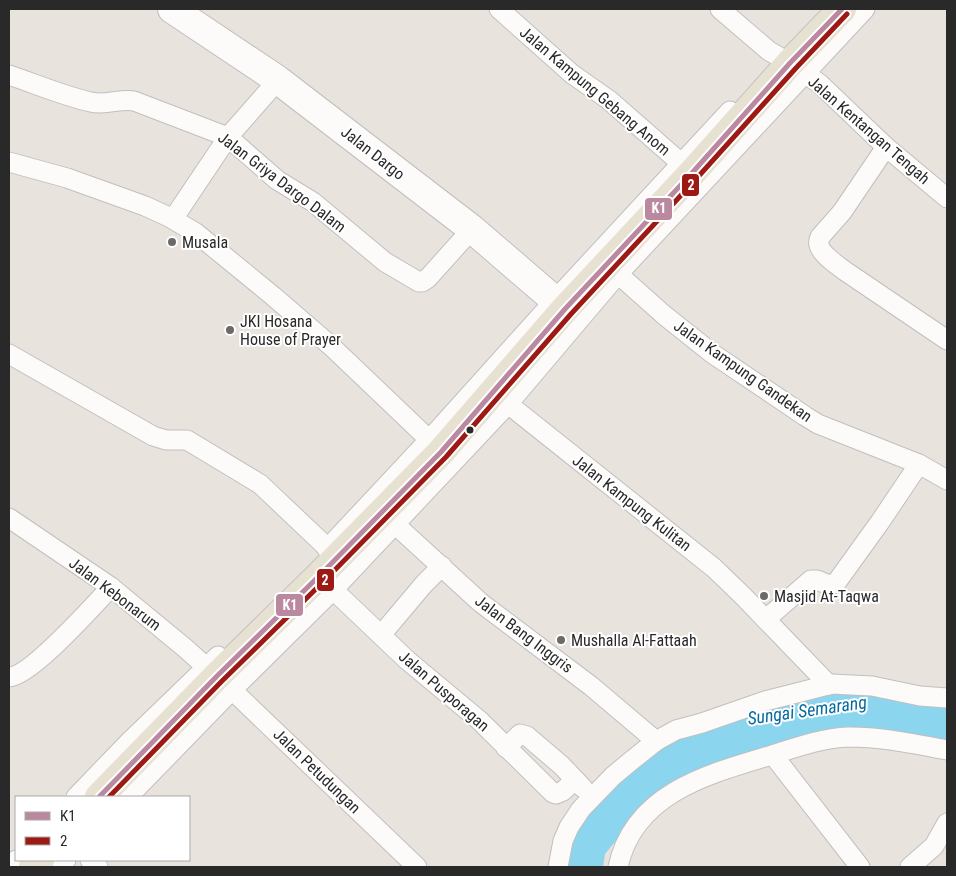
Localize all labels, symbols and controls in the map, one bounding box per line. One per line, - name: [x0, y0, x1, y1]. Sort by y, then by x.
- street label: Jalan Kampung Gebang Anom: [516, 23, 674, 159]
- street label: Jalan Kentangan Tengah: [804, 72, 934, 188]
- street label: Jalan Dargo: [337, 122, 409, 184]
- street label: Jalan Griya Dargo Dalam: [214, 128, 350, 236]
- line badge: 2: [681, 173, 700, 197]
- text: 2: [687, 177, 695, 193]
- line badge: K1: [644, 197, 673, 221]
- text: K1: [652, 200, 666, 216]
- place label: Musala: [182, 233, 228, 252]
- marker: Musala: [166, 236, 178, 248]
- place label: JKI Hosana House of Prayer: [240, 312, 341, 349]
- street label: Jalan Kampung Gandekan: [670, 316, 816, 426]
- marker: JKI Hosana House of Prayer: [224, 324, 236, 336]
- unlabelled marker: [465, 425, 475, 435]
- street label: Jalan Kampung Kulitan: [569, 451, 695, 555]
- street label: Jalan Kebonarum: [65, 553, 165, 635]
- line badge: 2: [316, 568, 335, 592]
- text: 2: [321, 572, 329, 588]
- place label: Masjid At-Taqwa: [774, 587, 879, 606]
- marker: Masjid At-Taqwa: [758, 590, 770, 602]
- street label: Jalan Bang Inggris: [471, 591, 577, 677]
- line badge: K1: [275, 593, 304, 617]
- text: K1: [283, 597, 297, 613]
- place label: Mushalla Al-Fattaah: [571, 631, 697, 650]
- marker: Mushalla Al-Fattaah: [555, 634, 567, 646]
- street label: Jalan Pusporagan: [395, 647, 493, 735]
- water label: Sungai Semarang: [746, 691, 868, 729]
- street label: Jalan Petudungan: [270, 725, 364, 817]
- legend: [15, 796, 190, 861]
- text: K1: [60, 807, 76, 825]
- text: 2: [60, 832, 67, 850]

